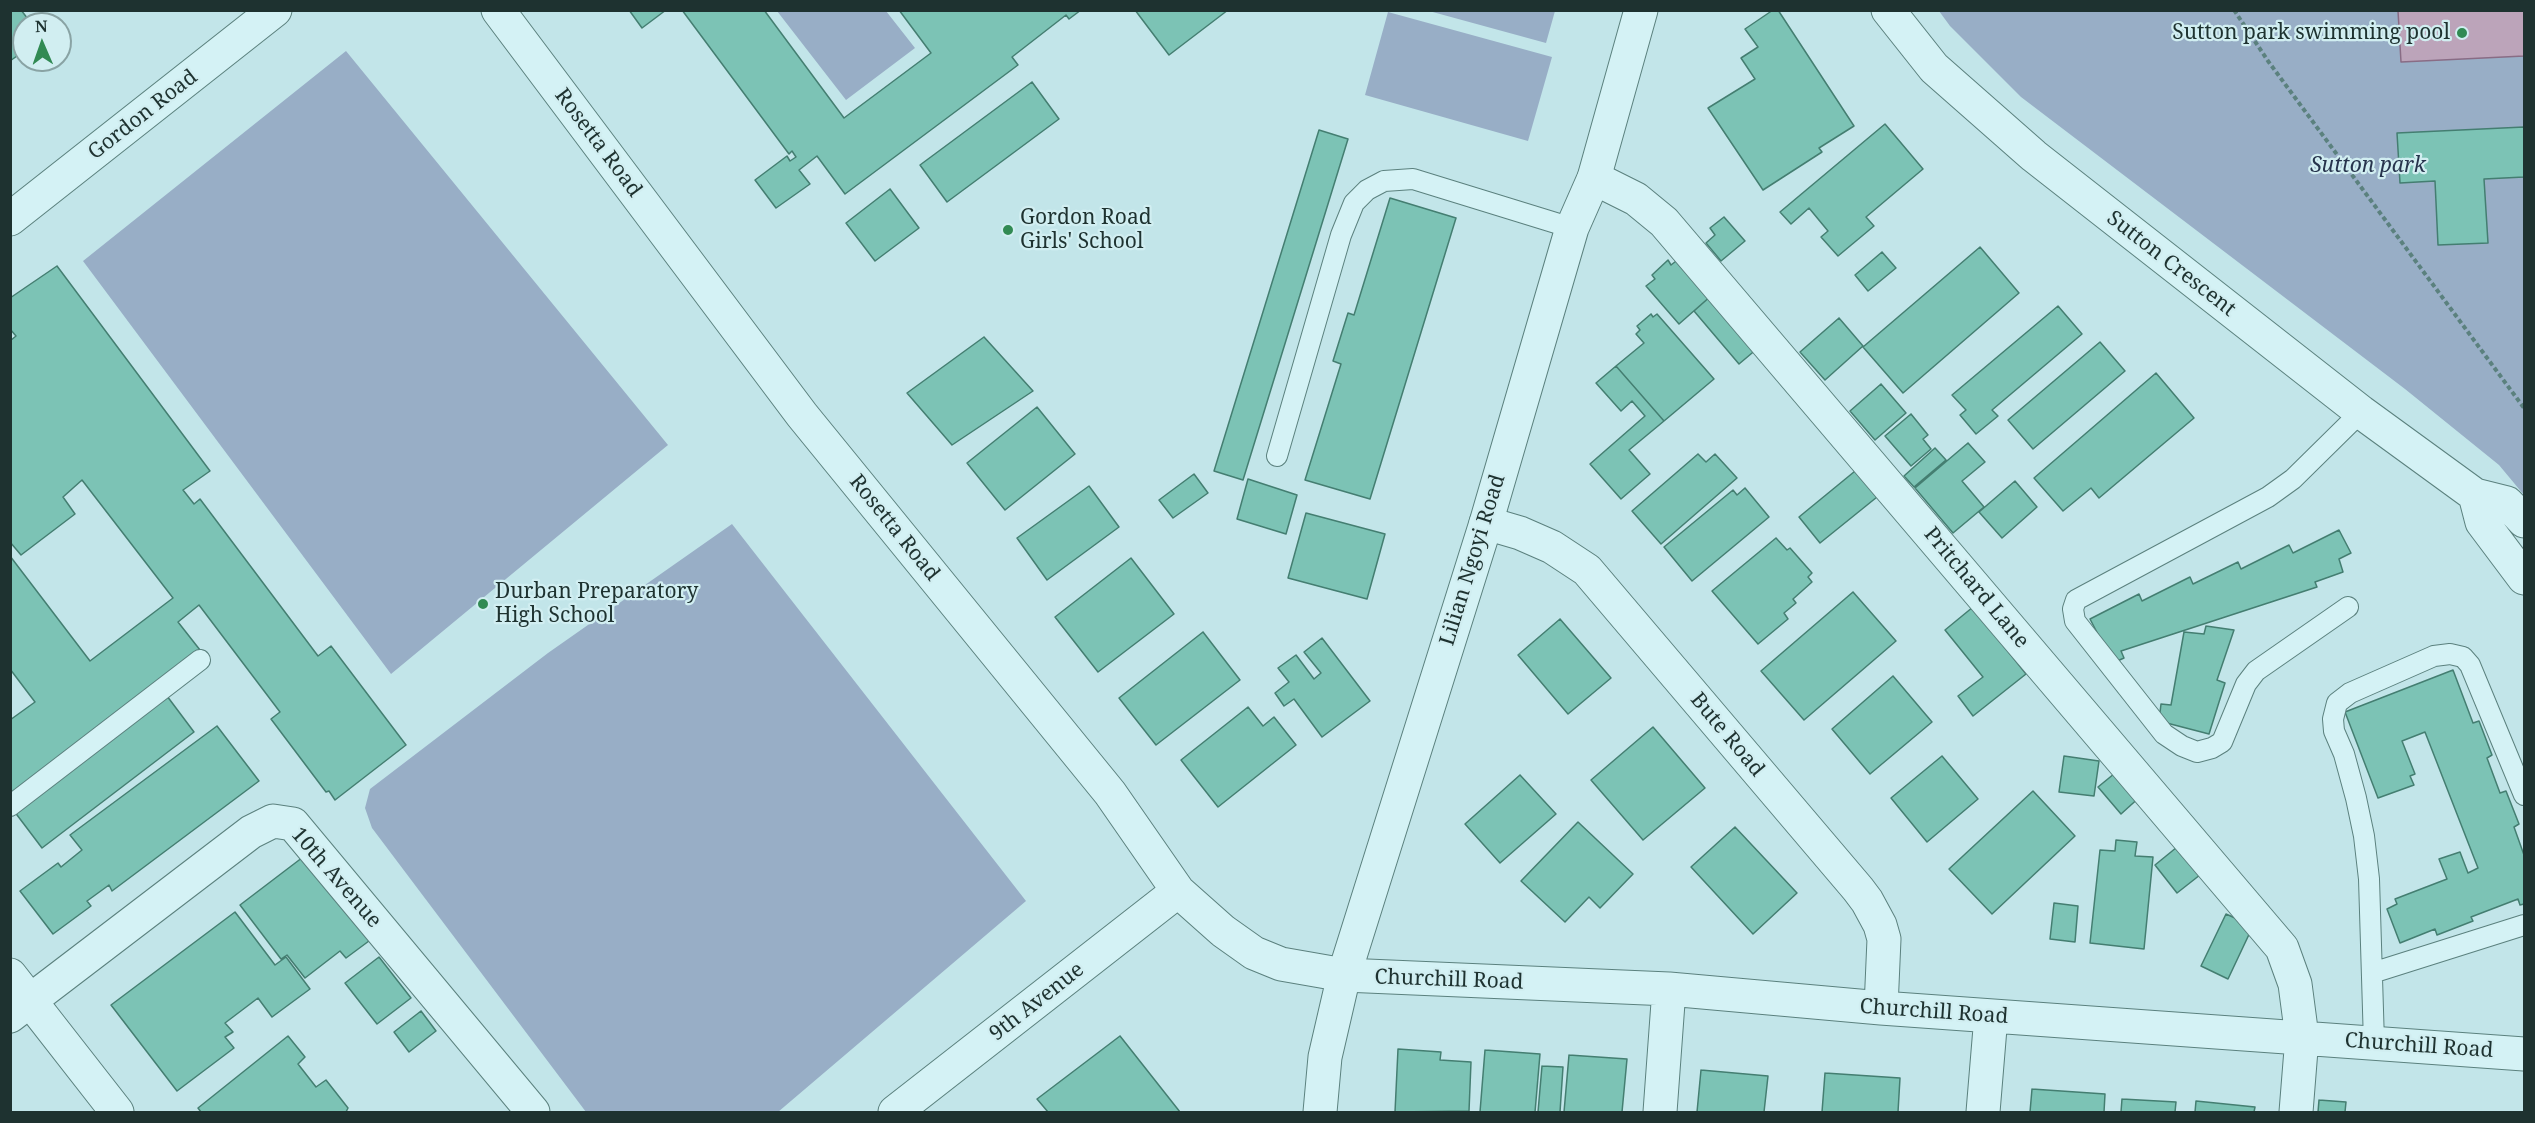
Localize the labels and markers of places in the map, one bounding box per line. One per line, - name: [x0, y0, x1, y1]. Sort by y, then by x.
- place label: Sutton park swimming pool: [2172, 20, 2450, 46]
- marker: Sutton park swimming pool: [2455, 26, 2469, 40]
- place label: Gordon Road Girls' School: [1020, 205, 1152, 255]
- marker: Gordon Road Girls' School: [1001, 223, 1015, 237]
- place label: Durban Preparatory High School: [495, 579, 698, 629]
- marker: Durban Preparatory High School: [476, 597, 490, 611]

